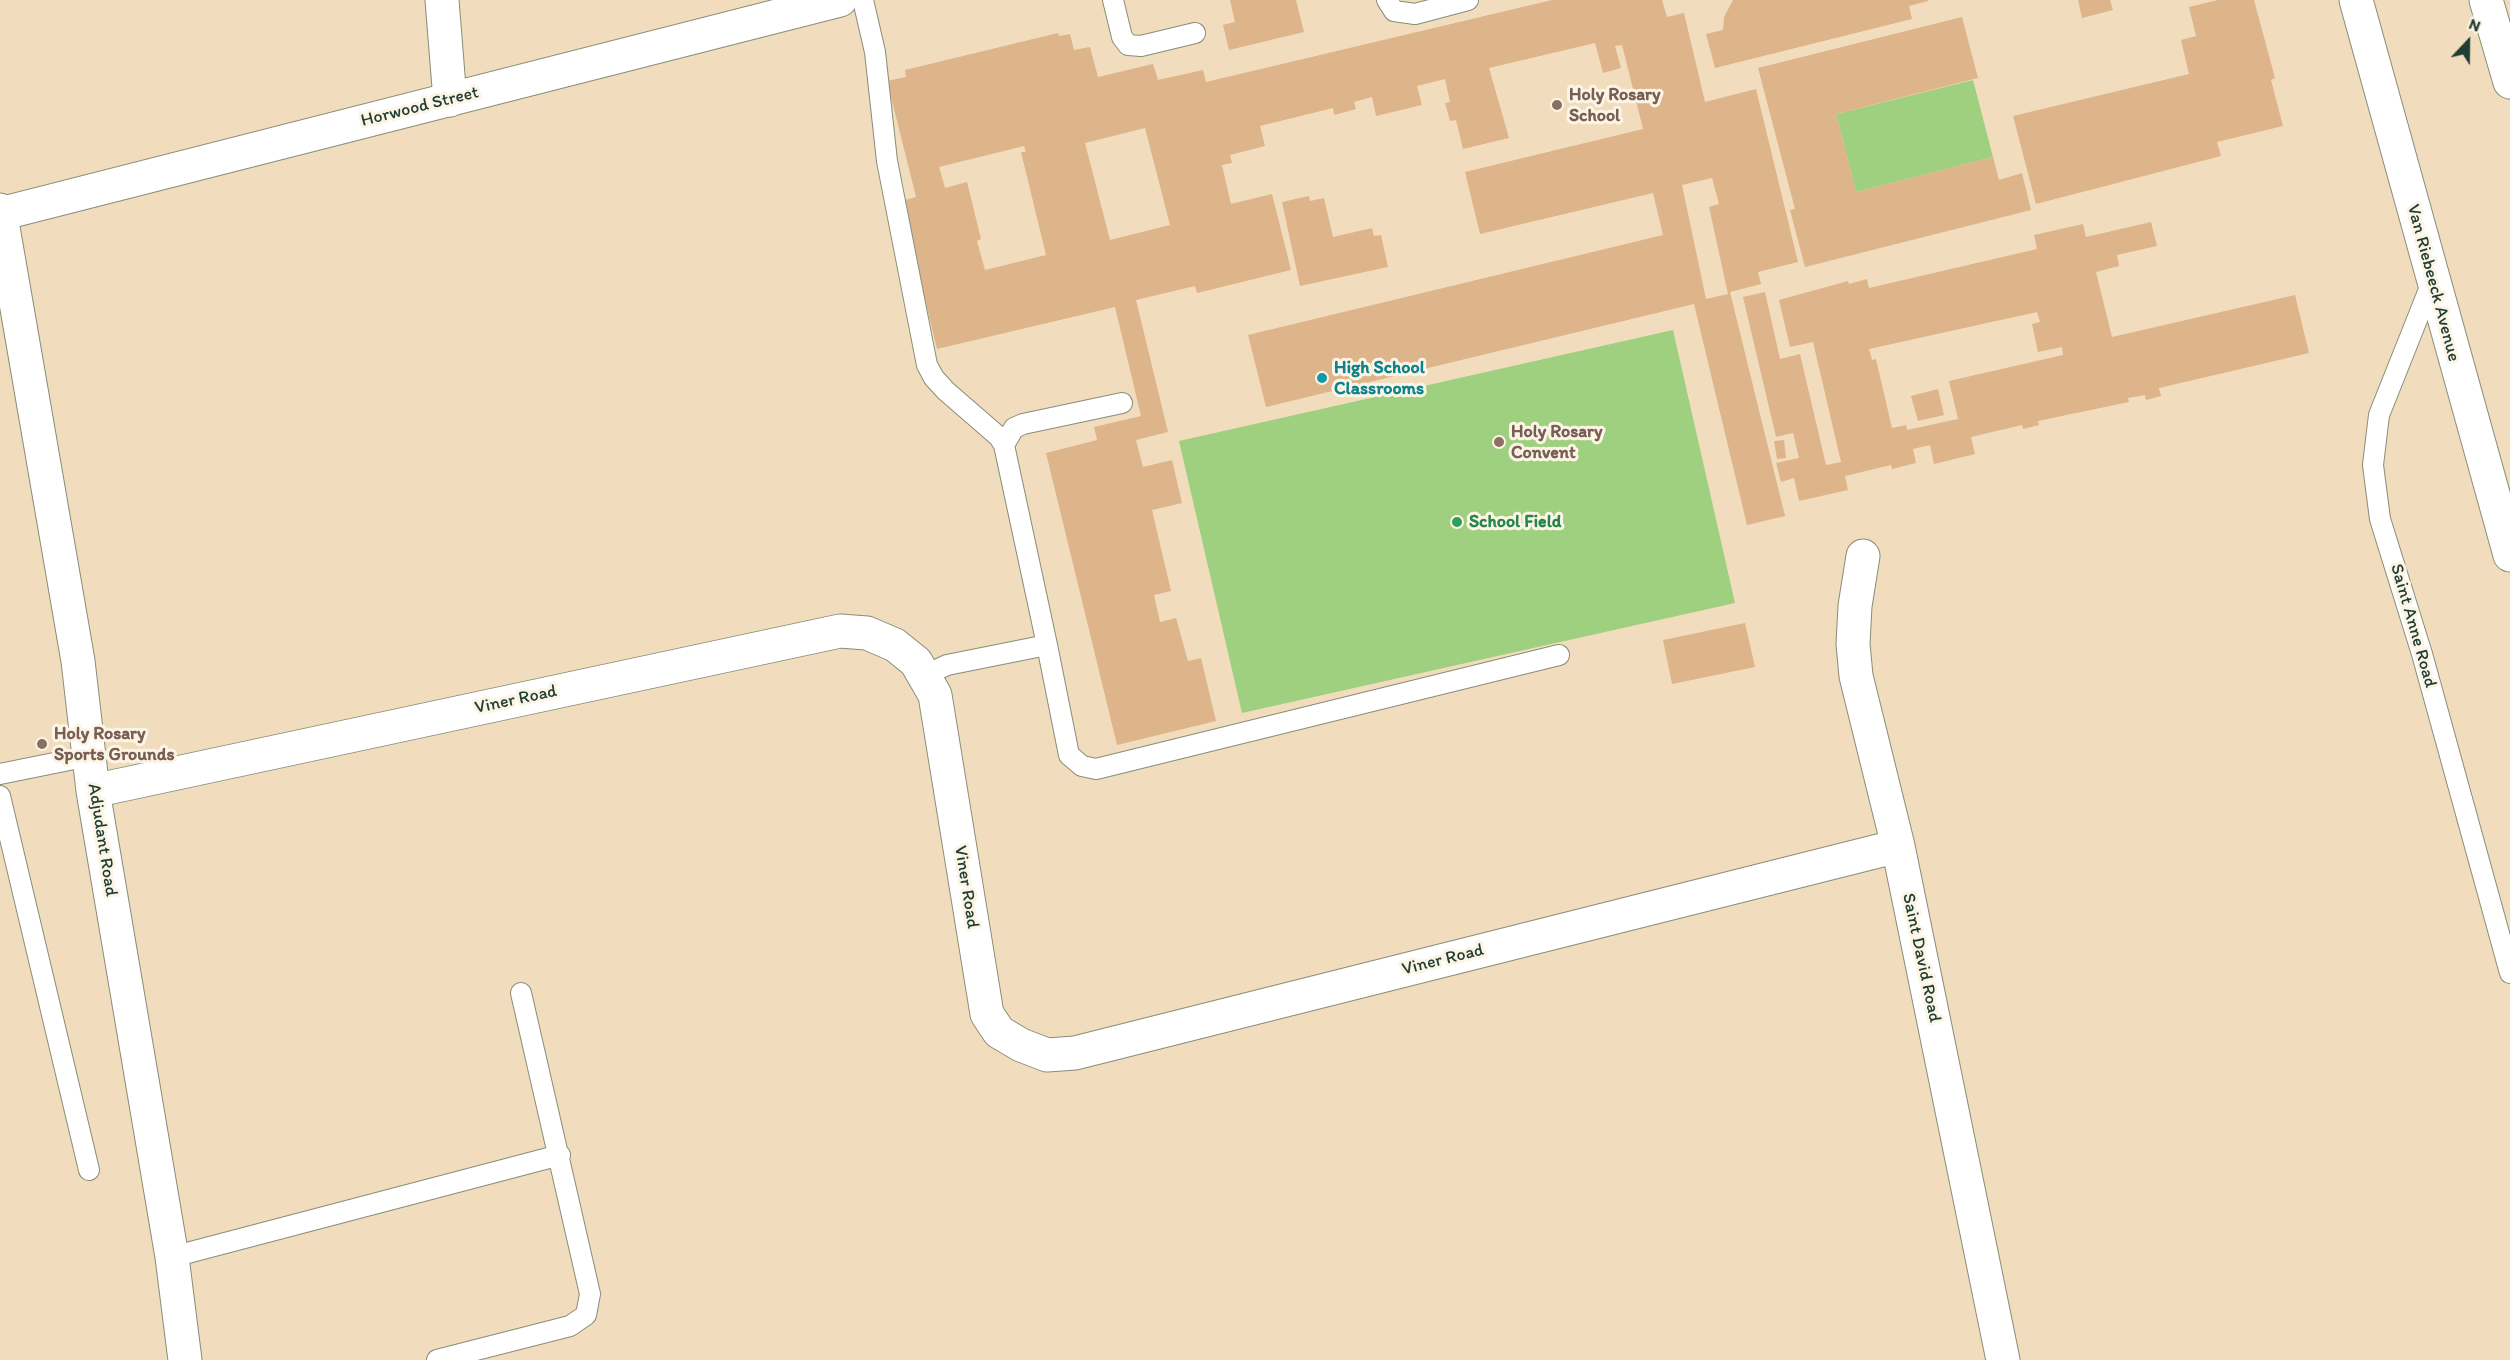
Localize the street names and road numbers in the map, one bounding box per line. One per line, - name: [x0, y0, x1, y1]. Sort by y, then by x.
- street label: Horwood Street: [359, 82, 481, 132]
- street label: Van Riebeeck Avenue: [2402, 202, 2464, 364]
- street label: Saint Anne Road: [2385, 562, 2441, 690]
- street label: Viner Road: [473, 681, 559, 719]
- street label: Adjudant Road: [82, 782, 122, 898]
- street label: Viner Road: [949, 844, 983, 930]
- street label: Saint David Road: [1897, 891, 1945, 1025]
- street label: Viner Road: [1400, 939, 1486, 981]

